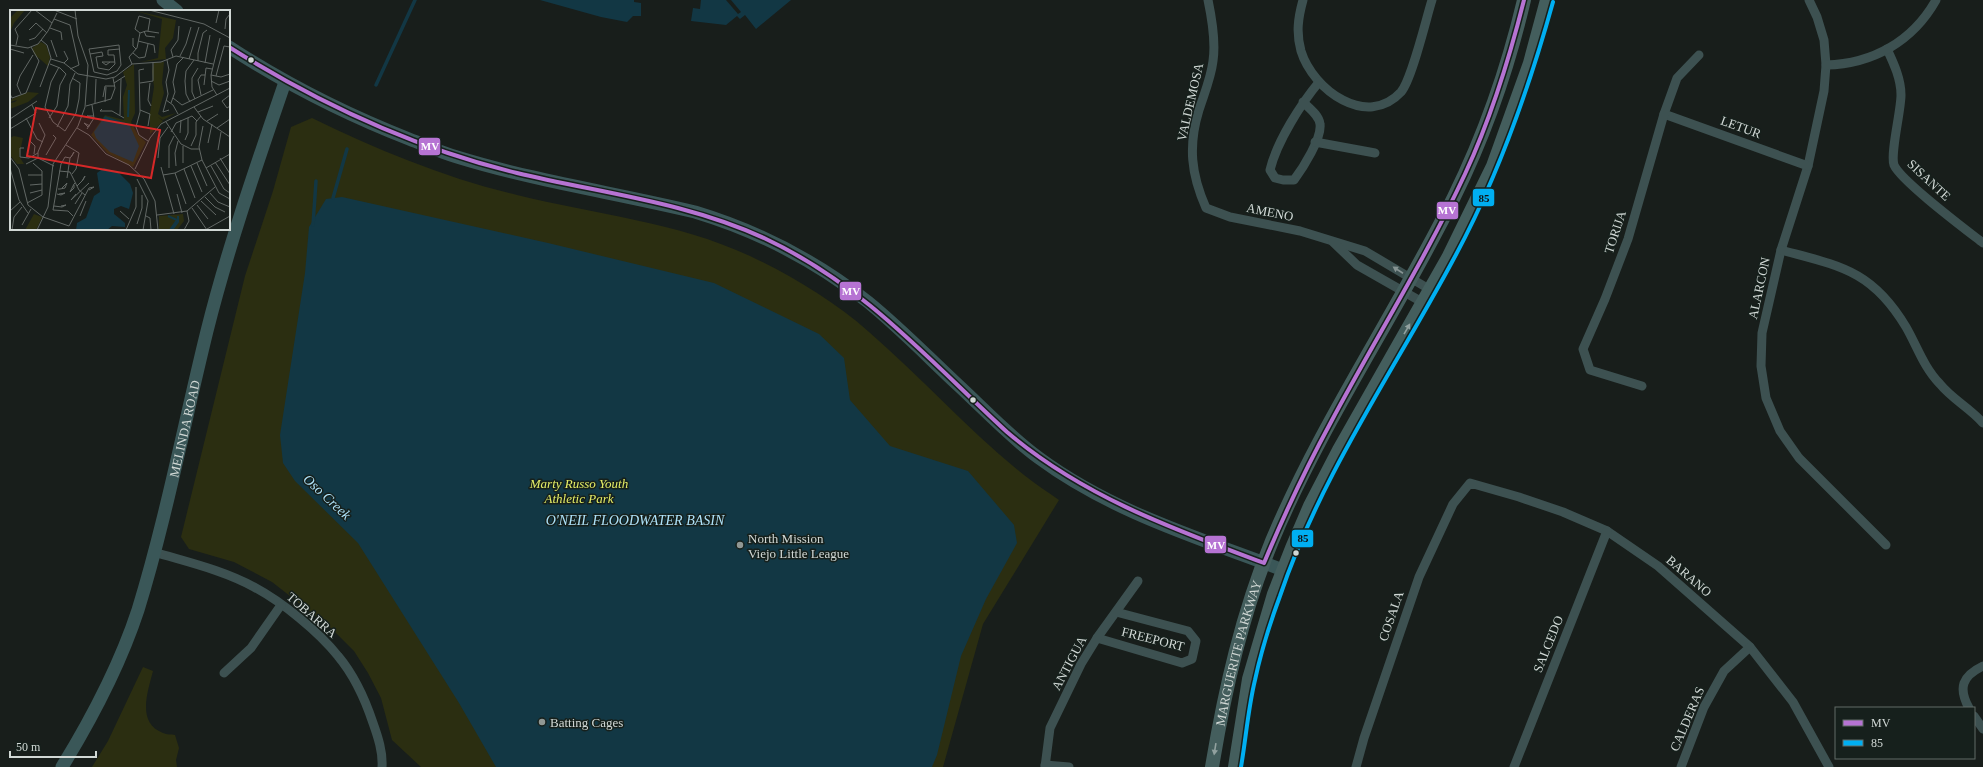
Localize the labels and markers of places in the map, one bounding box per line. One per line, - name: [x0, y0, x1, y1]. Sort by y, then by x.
- unlabelled marker: [246, 55, 256, 65]
- unlabelled marker: [968, 395, 978, 405]
- place label: North Mission Viejo Little League: [748, 531, 849, 561]
- marker: North Mission Viejo Little League: [735, 540, 745, 550]
- unlabelled marker: [1291, 548, 1301, 558]
- place label: Batting Cages: [550, 715, 623, 730]
- marker: Batting Cages: [537, 717, 547, 727]

